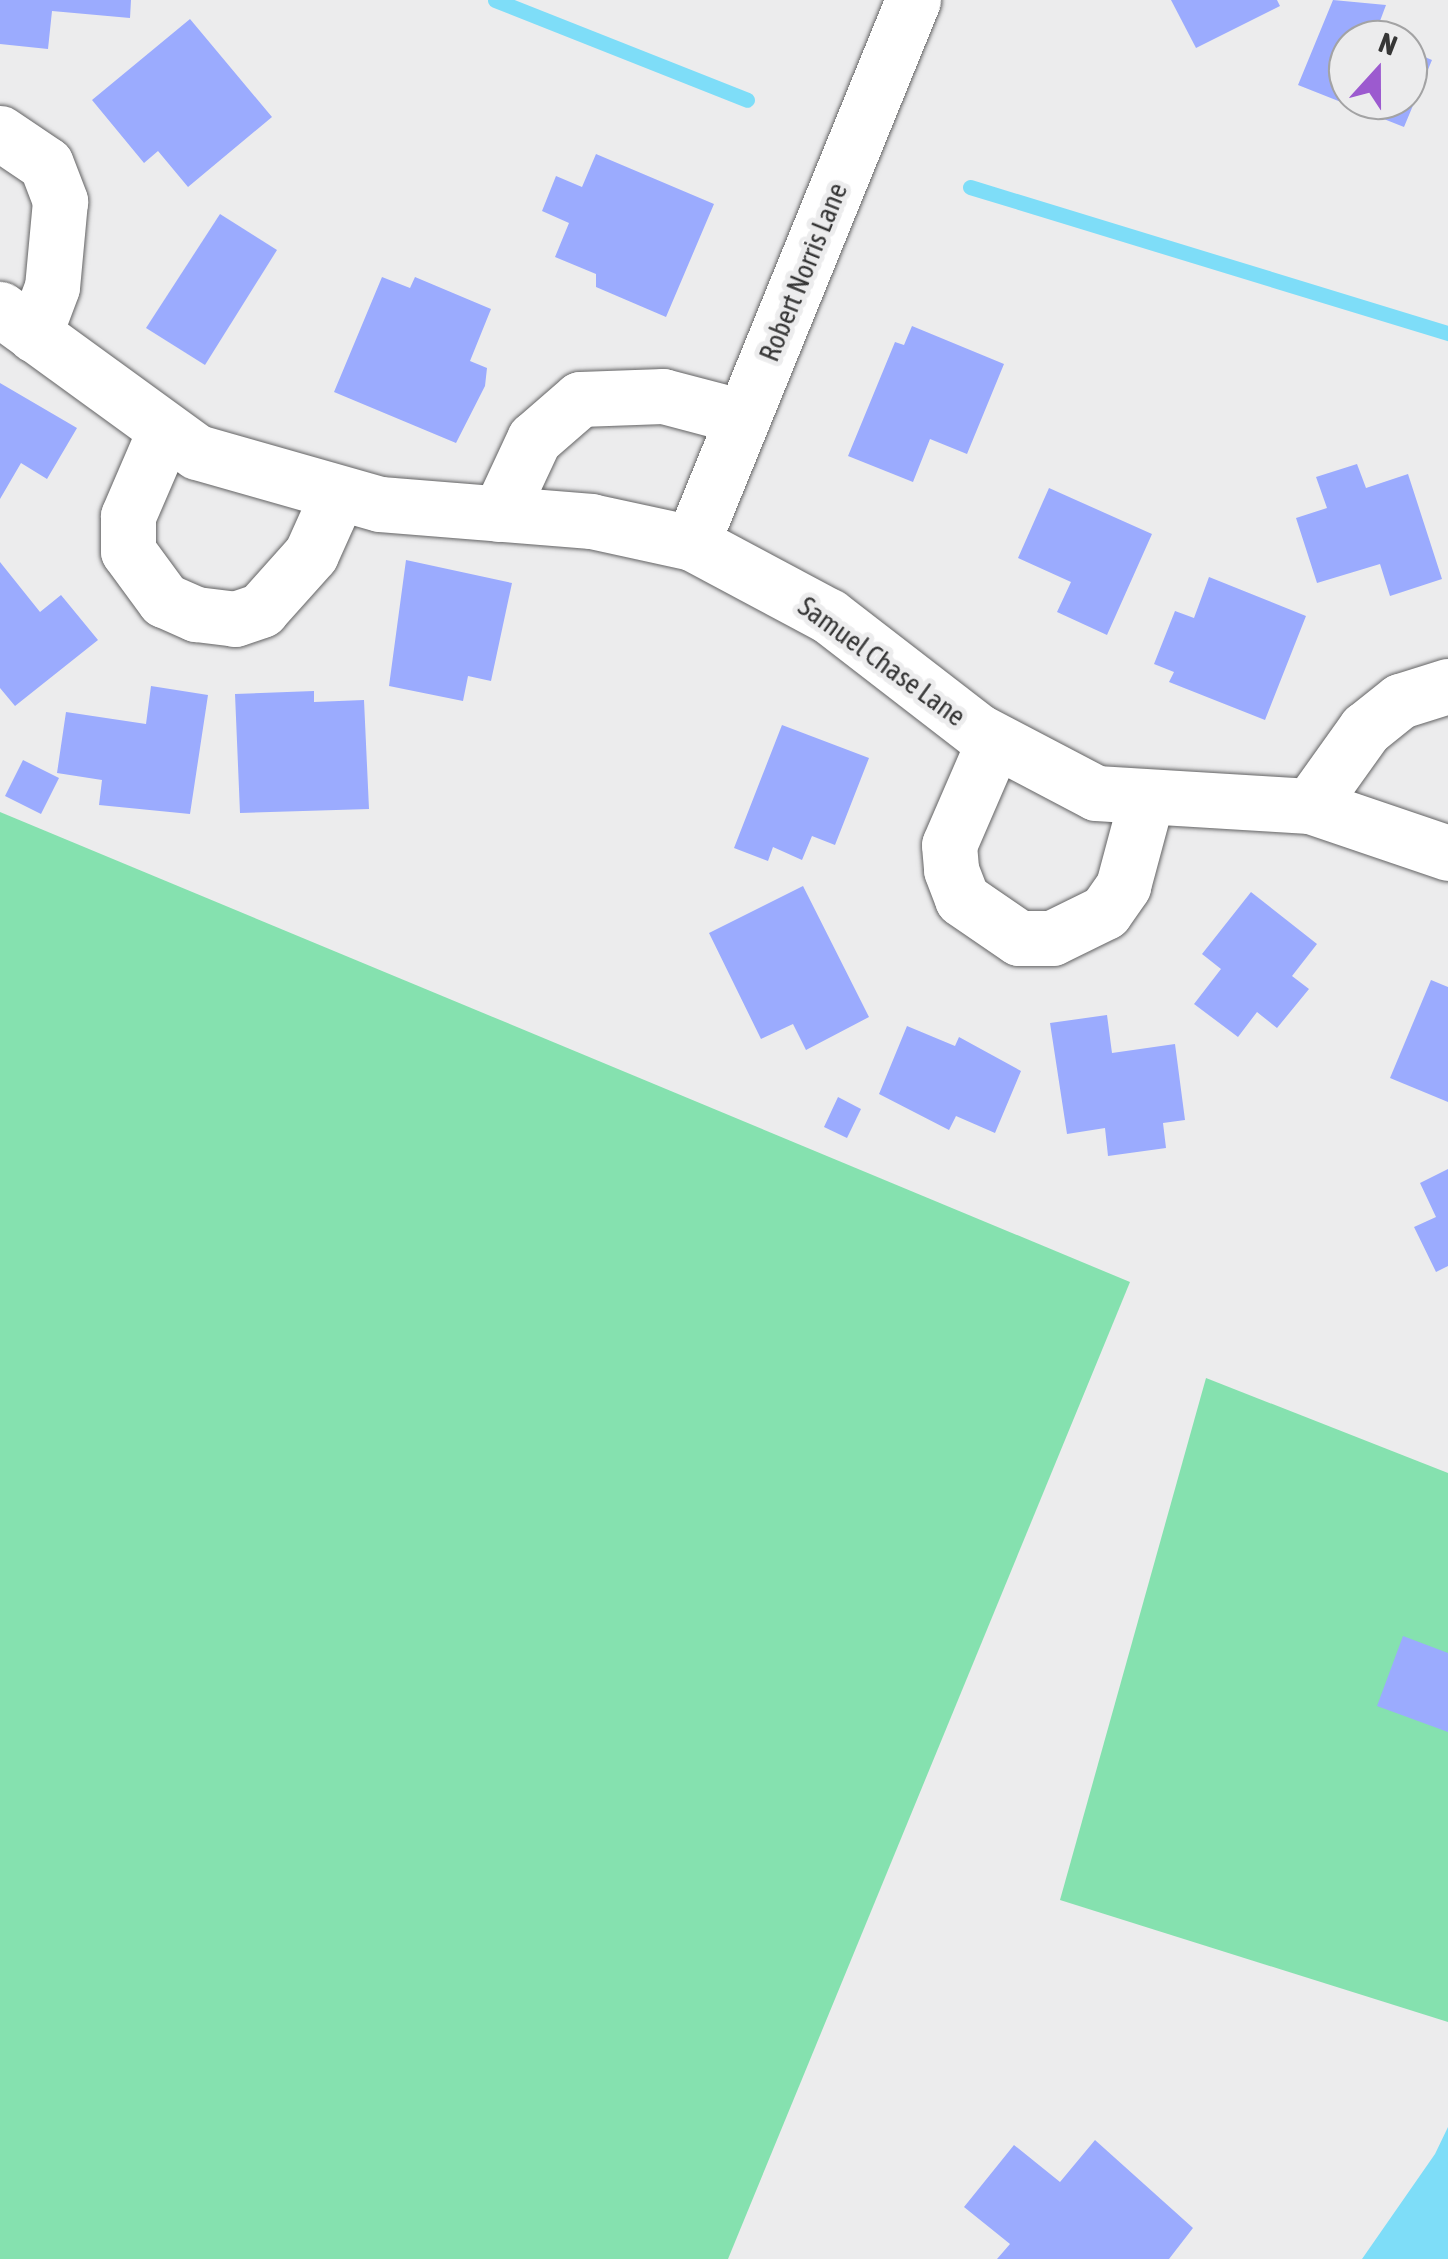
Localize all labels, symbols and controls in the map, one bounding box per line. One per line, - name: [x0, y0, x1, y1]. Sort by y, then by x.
- north arrow: [1328, 20, 1428, 120]
- text: N: [1375, 26, 1401, 62]
- street label: Robert Norris Lane: [752, 178, 854, 366]
- street label: Samuel Chase Lane: [792, 589, 972, 733]

